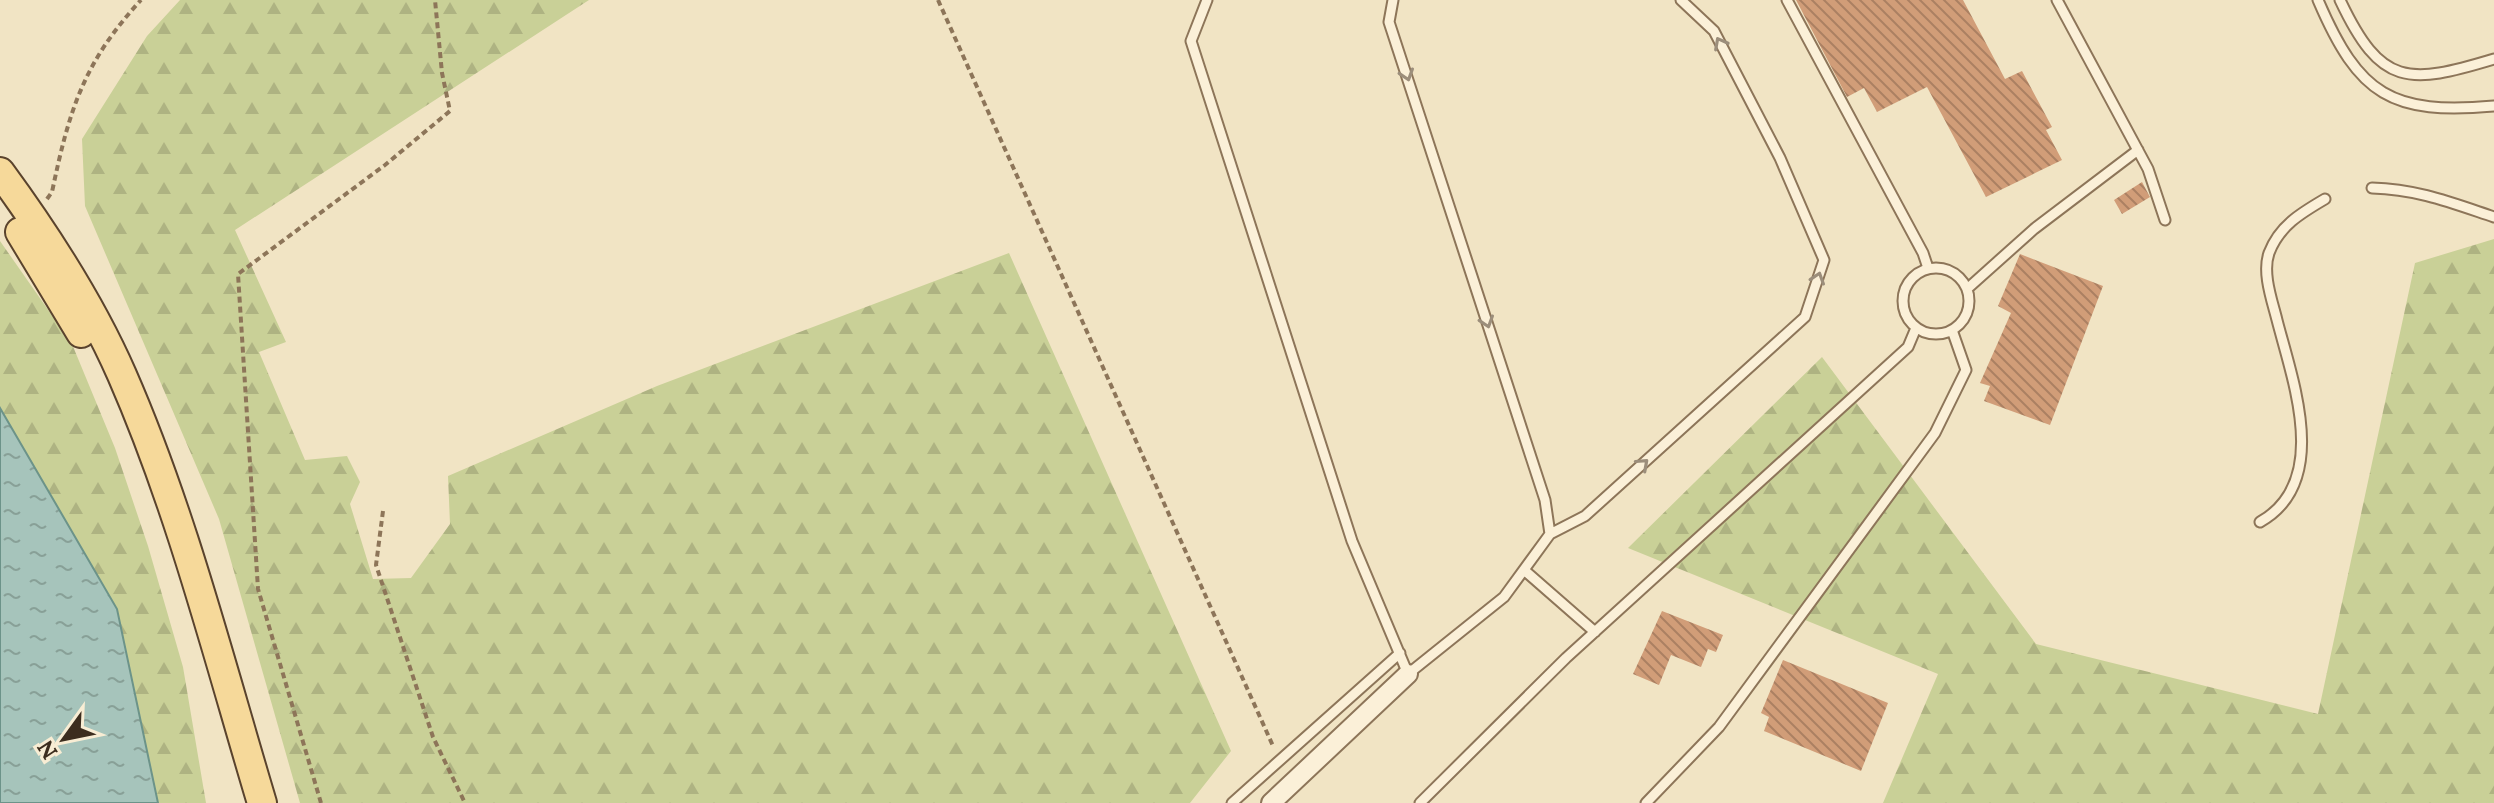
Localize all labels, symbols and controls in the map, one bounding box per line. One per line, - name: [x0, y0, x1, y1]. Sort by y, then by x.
- one-way arrow: [1715, 36, 1730, 51]
- one-way arrow: [1397, 67, 1413, 81]
- one-way arrow: [1809, 272, 1825, 285]
- one-way arrow: [1477, 315, 1493, 329]
- one-way arrow: [1634, 459, 1648, 473]
- north arrow: [24, 699, 104, 779]
- text: N: [31, 735, 64, 765]

